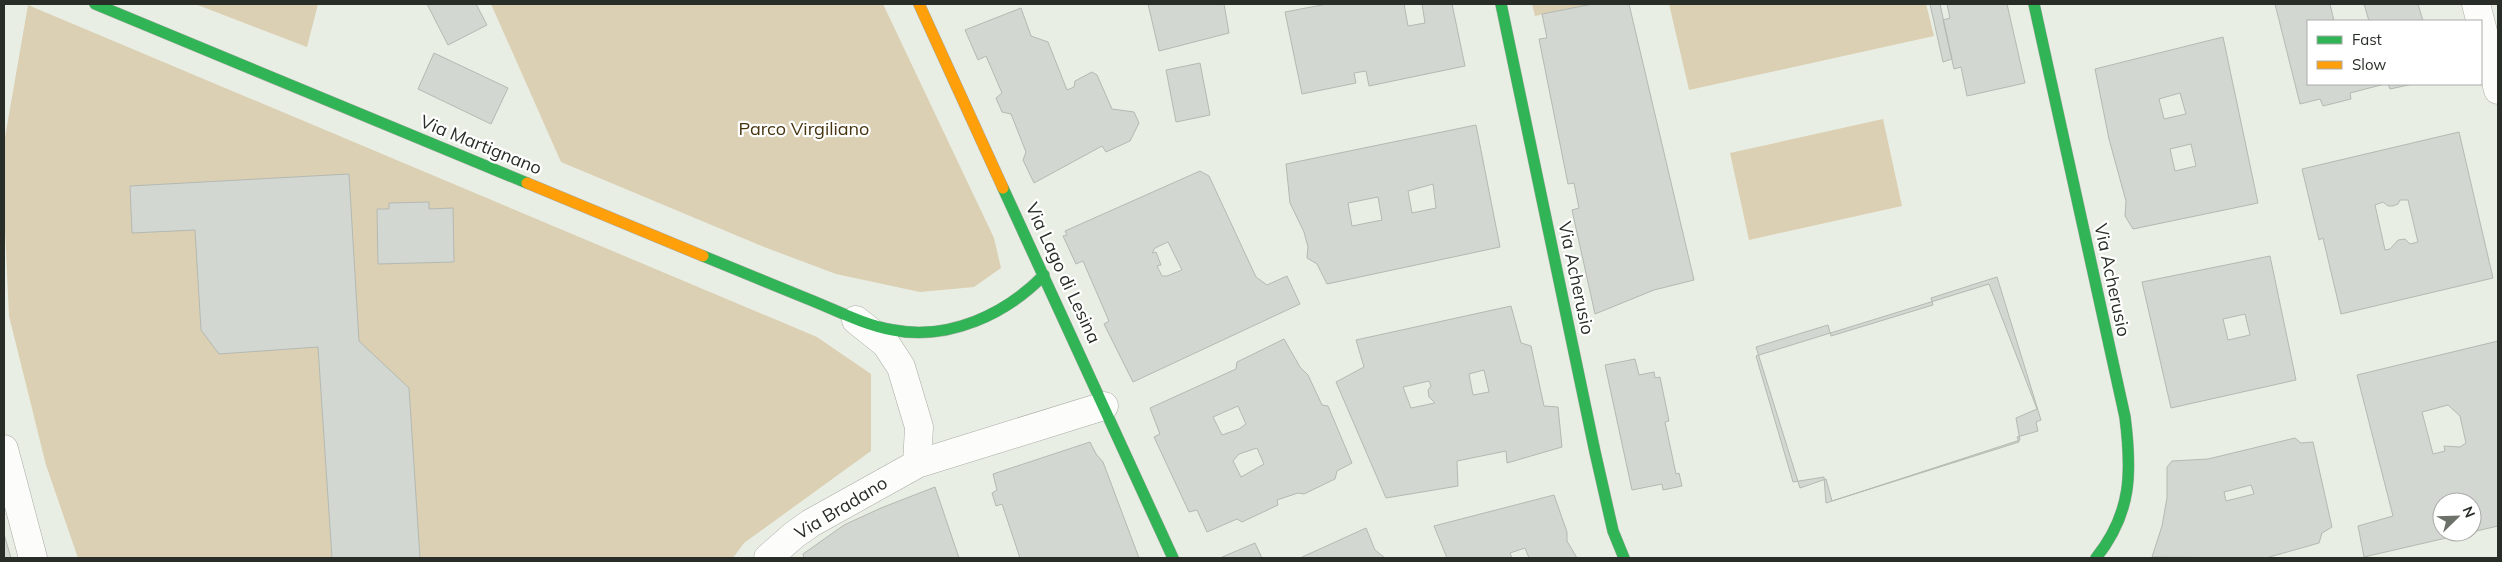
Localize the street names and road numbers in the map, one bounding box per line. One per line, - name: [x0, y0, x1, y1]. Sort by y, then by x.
- street label: Via Martignano: [417, 110, 545, 179]
- street label: Via Lago di Lesina: [1021, 199, 1106, 347]
- street label: Via Acherusio: [1553, 219, 1600, 337]
- street label: Via Acherusio: [2089, 221, 2136, 339]
- street label: Via Bradano: [790, 471, 891, 544]

